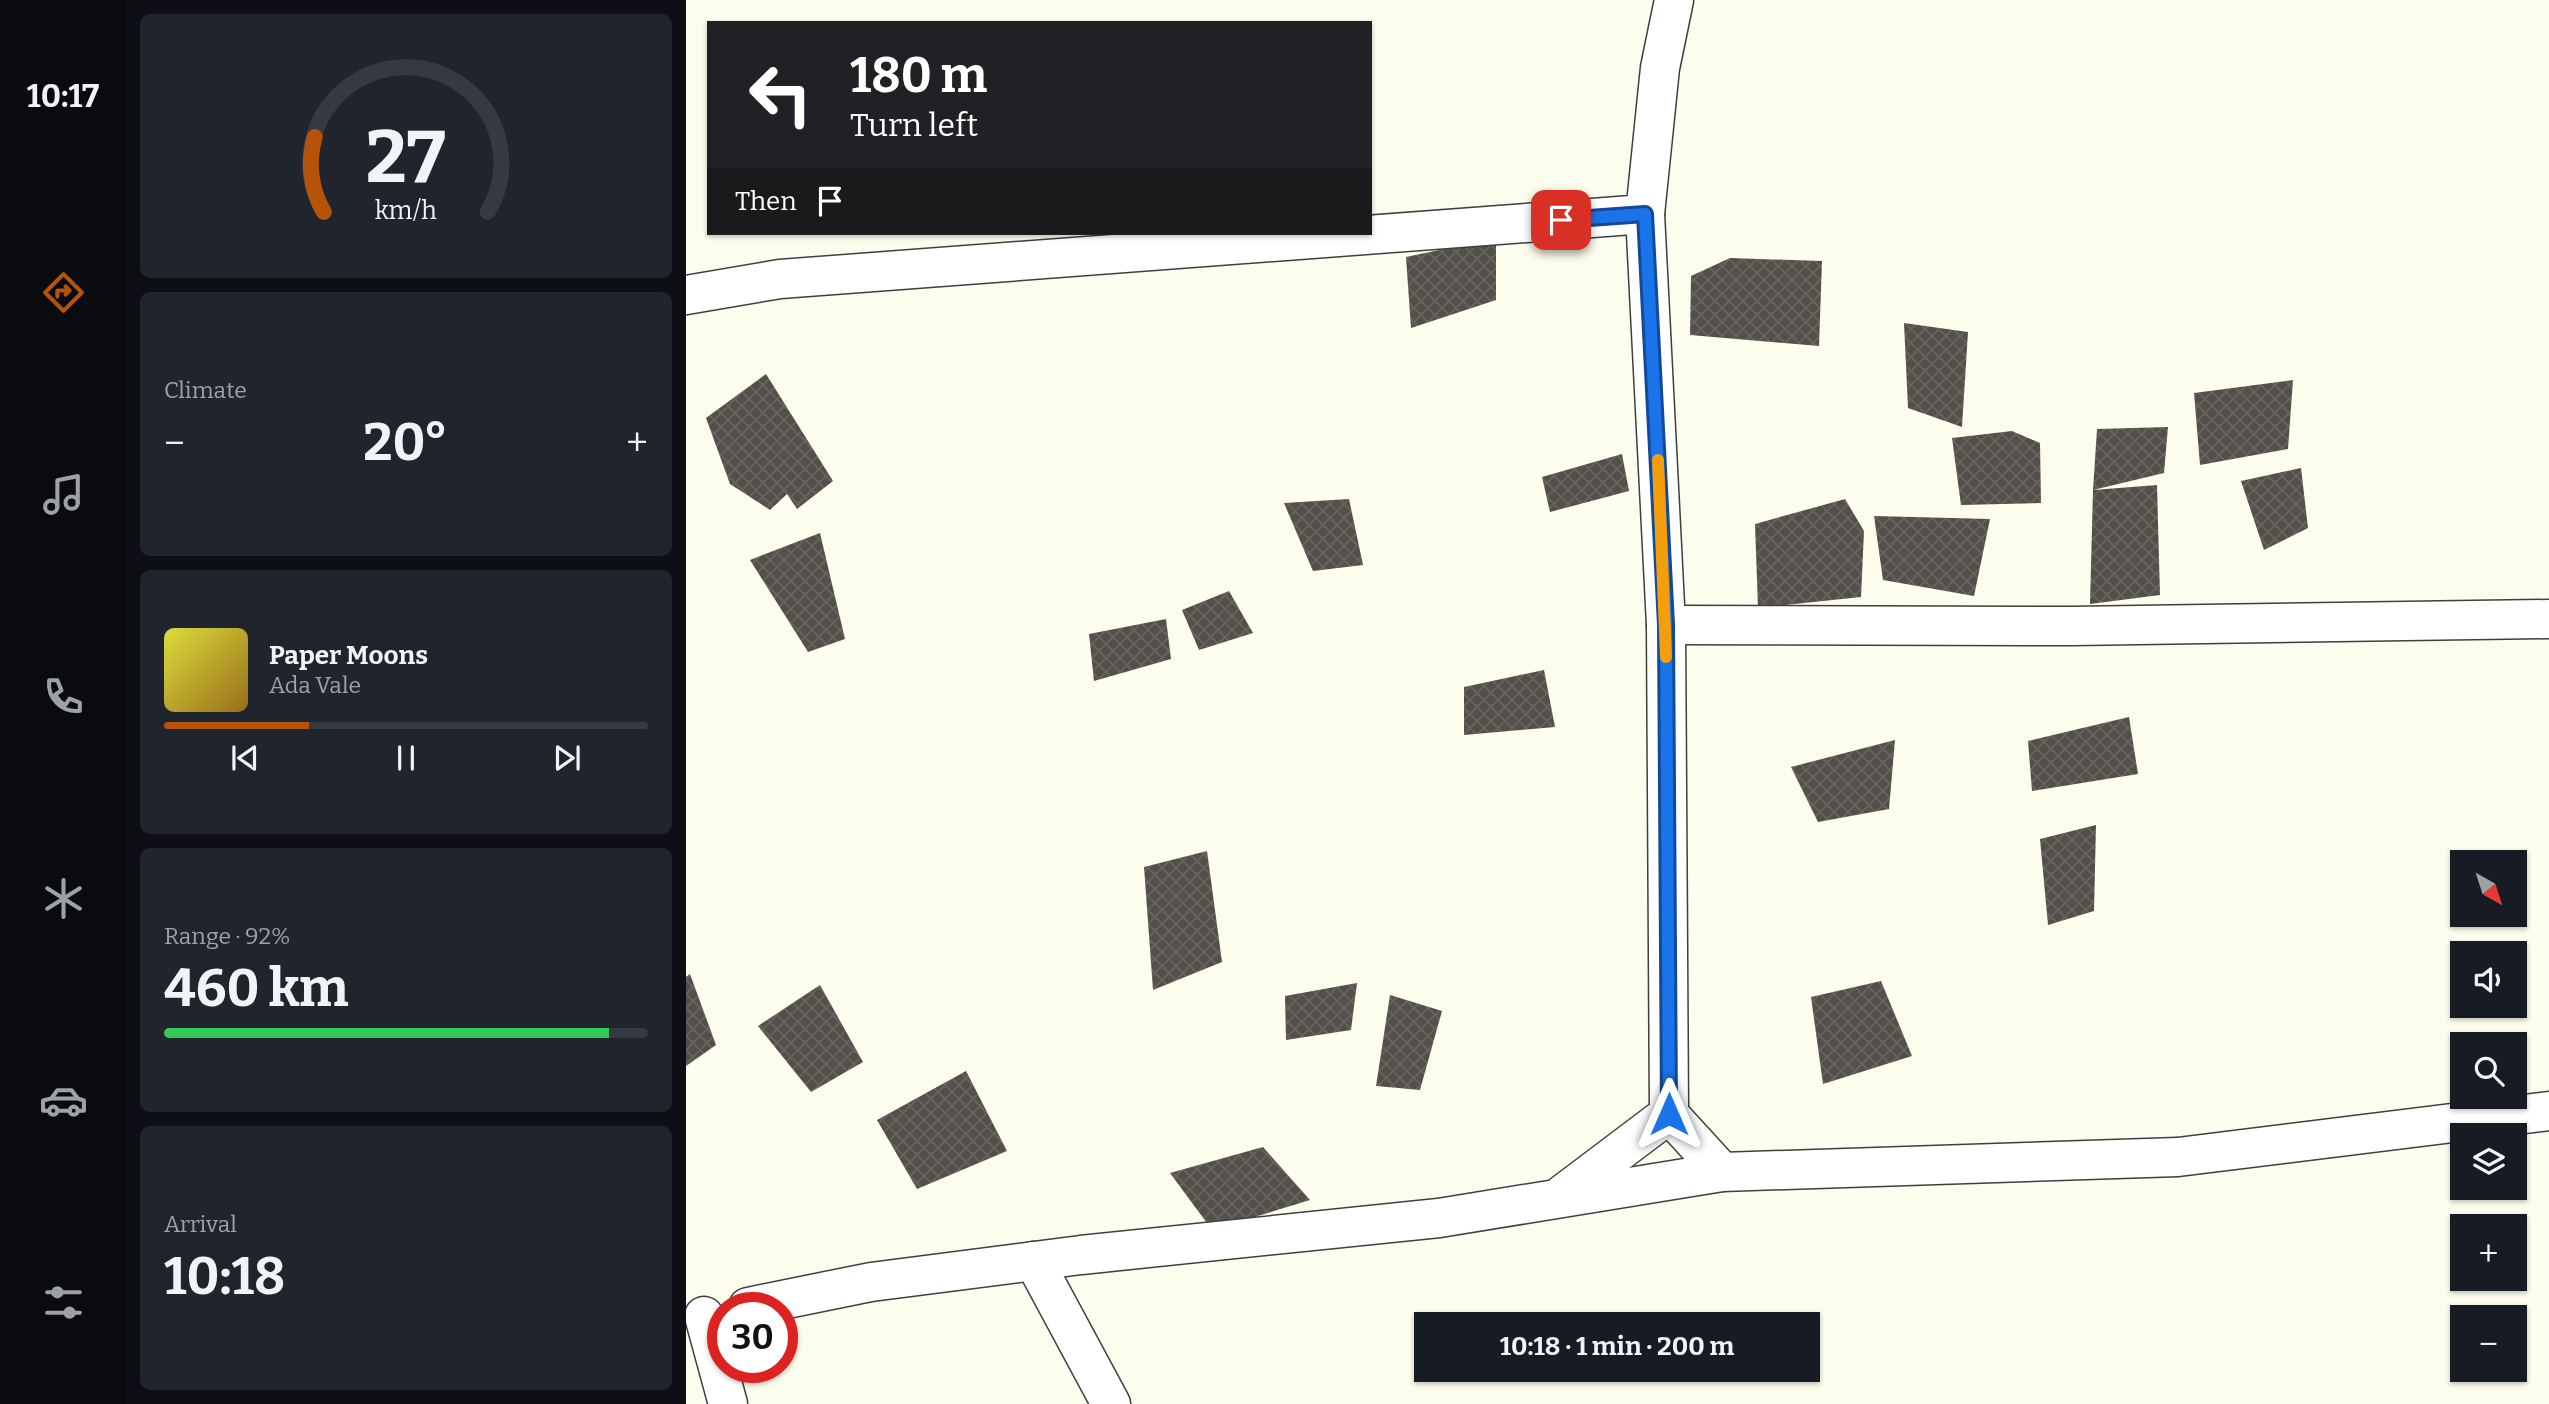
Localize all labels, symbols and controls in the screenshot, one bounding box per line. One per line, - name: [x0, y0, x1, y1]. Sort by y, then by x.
- text: 180 m: [850, 46, 987, 105]
- icon: left: [735, 49, 826, 140]
- text: 10:17: [27, 77, 99, 115]
- text: Turn left: [850, 106, 978, 144]
- text: 27: [366, 114, 446, 201]
- icon: arrive: [811, 182, 849, 220]
- text: Then: [735, 186, 797, 217]
- pin: [1531, 190, 1591, 250]
- text: km/h: [375, 196, 437, 226]
- icon: arrive: [1542, 201, 1580, 239]
- icon: directions: [39, 268, 88, 317]
- text: Climate: [164, 376, 247, 404]
- text: 20°: [363, 411, 448, 474]
- text: −: [164, 420, 185, 466]
- text: +: [626, 420, 648, 466]
- icon: music: [39, 470, 88, 519]
- text: Paper Moons: [269, 640, 428, 671]
- text: Ada Vale: [269, 671, 361, 699]
- icon: phone: [39, 672, 88, 721]
- icon: previous: [226, 739, 264, 777]
- icon: pause: [387, 739, 425, 777]
- icon: next: [548, 739, 586, 777]
- north arrow: [2450, 850, 2527, 928]
- map controls: [2450, 850, 2527, 1382]
- icon: climate: [39, 874, 88, 923]
- text: Range · 92%: [164, 922, 291, 950]
- button: sound: [2450, 941, 2527, 1018]
- text: 460 km: [164, 957, 349, 1020]
- button: search: [2450, 1032, 2527, 1109]
- icon: car: [39, 1076, 88, 1125]
- position arrow: [1632, 1077, 1706, 1151]
- button: layers: [2450, 1123, 2527, 1200]
- text: Arrival: [164, 1210, 237, 1238]
- button: +: [2450, 1214, 2527, 1291]
- text: 10:18: [164, 1245, 285, 1308]
- icon: filters: [39, 1278, 88, 1327]
- speed limit sign: 30: [707, 1292, 798, 1383]
- button: −: [2450, 1305, 2527, 1382]
- text: 10:18 · 1 min · 200 m: [1500, 1331, 1734, 1362]

